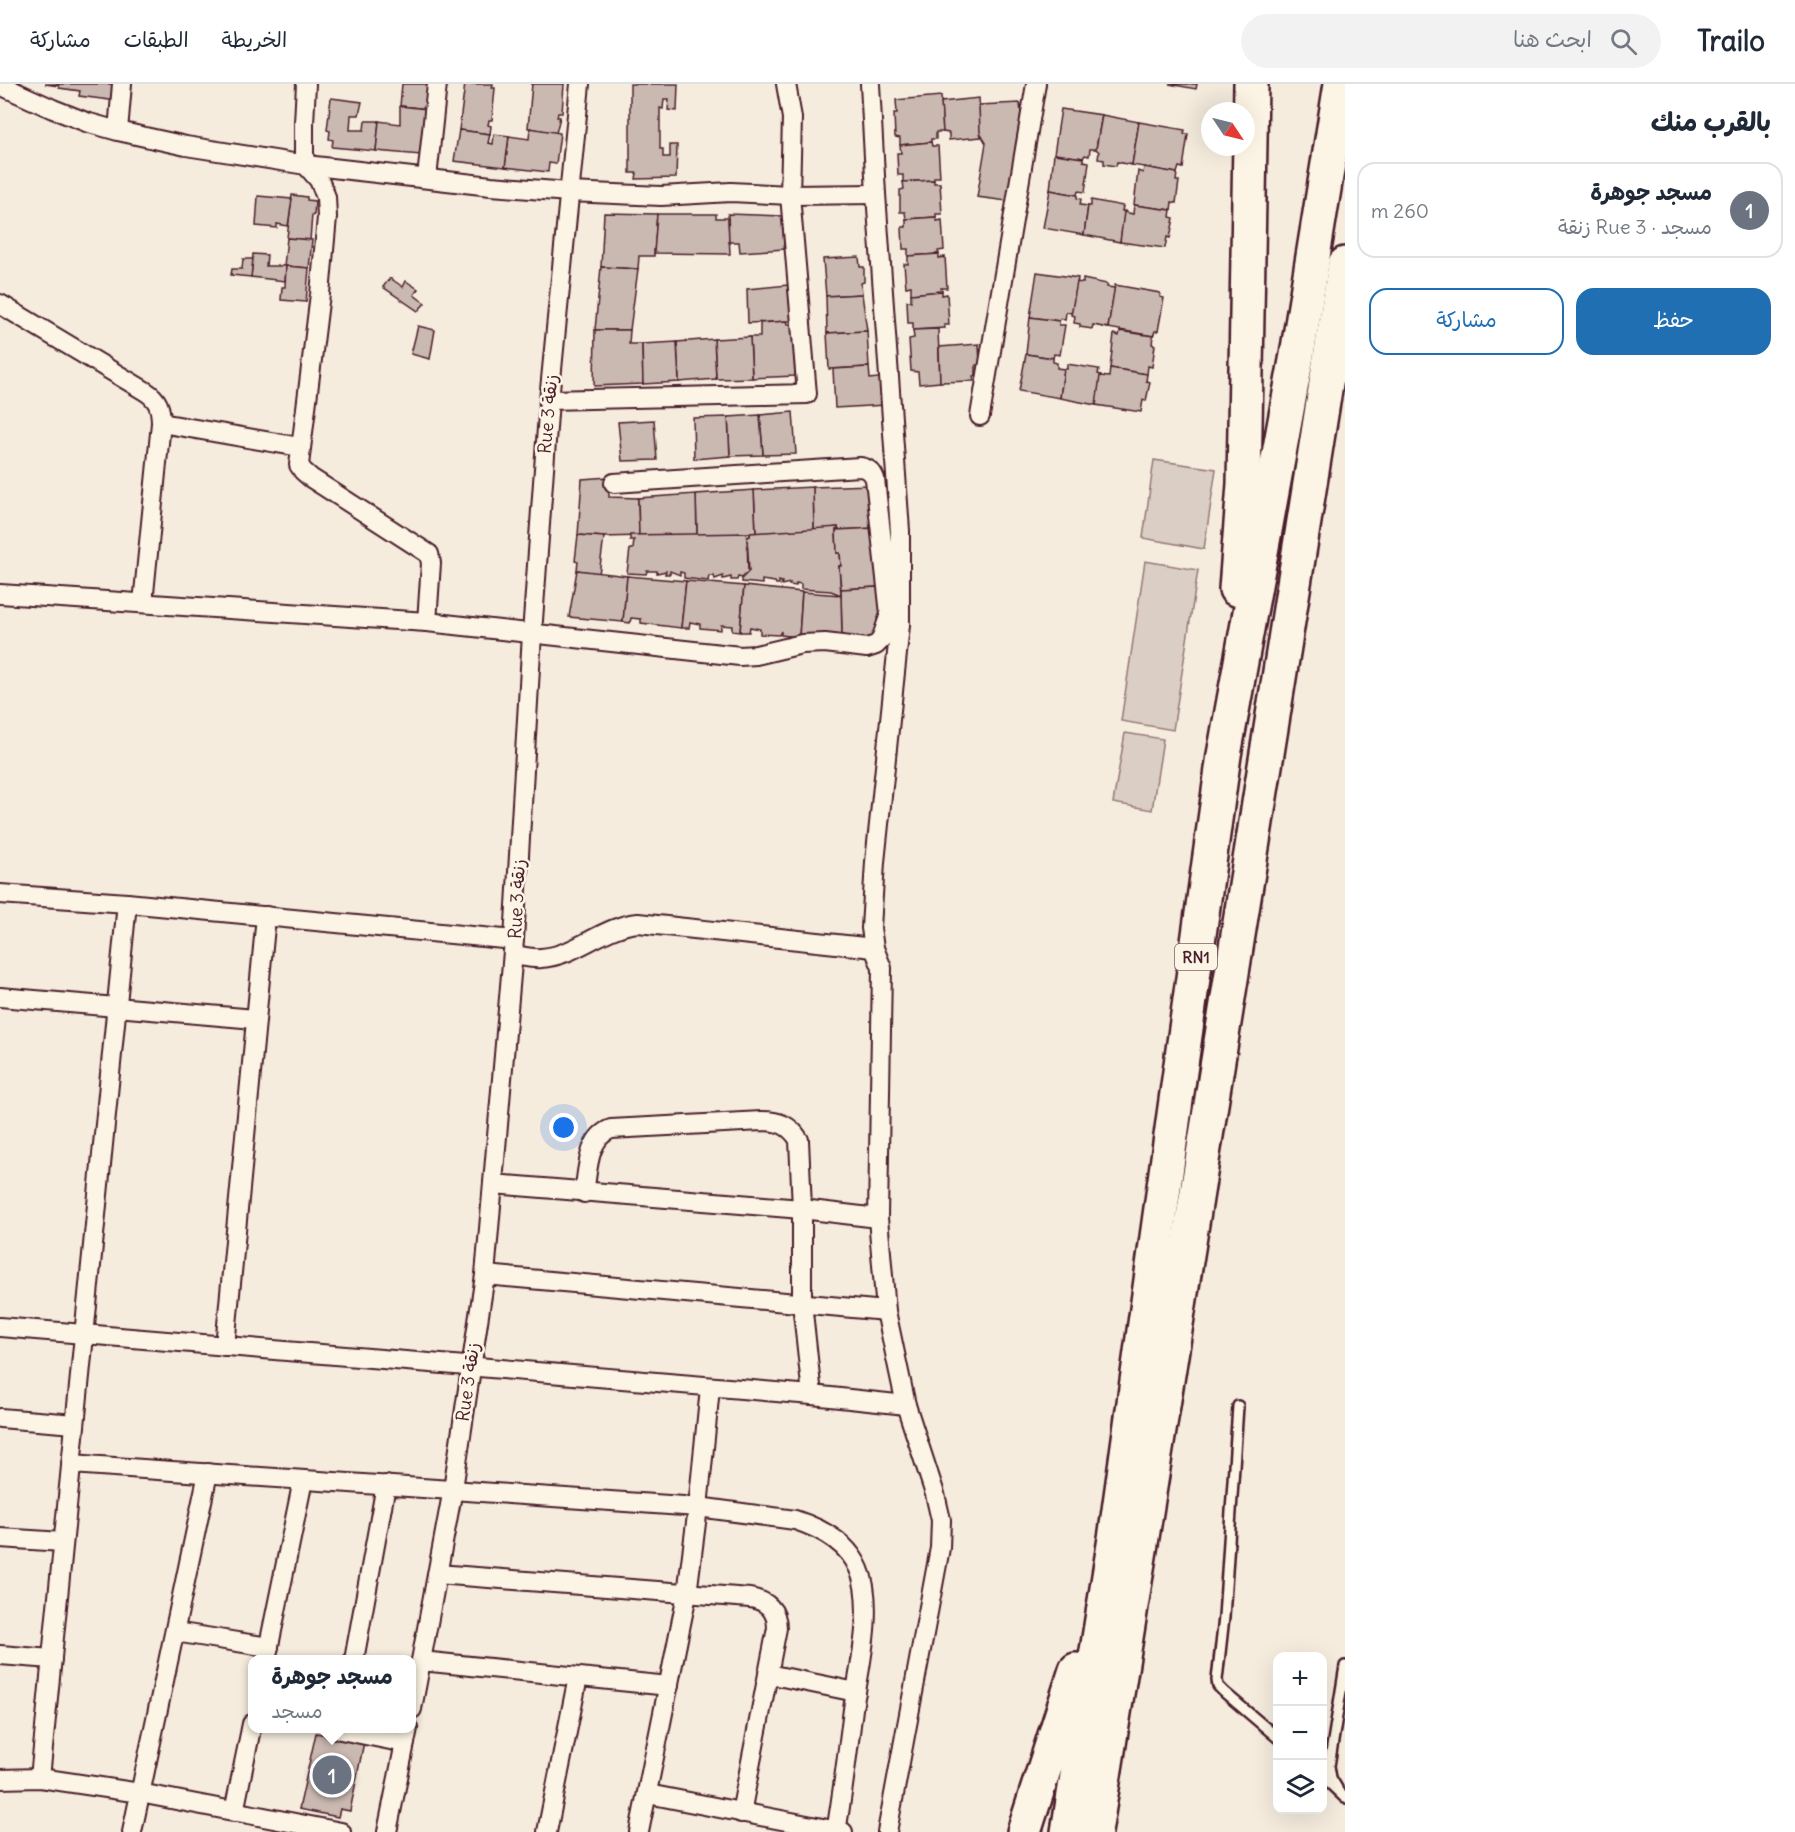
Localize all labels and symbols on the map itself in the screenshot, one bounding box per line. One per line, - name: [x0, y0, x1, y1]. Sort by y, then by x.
- north arrow: [1201, 102, 1255, 156]
- street label: Rue 3 زنقة: [533, 373, 562, 455]
- street label: Rue 3 زنقة: [503, 859, 530, 939]
- road number: RN1: [1175, 944, 1217, 970]
- your location: [549, 1113, 578, 1142]
- street label: Rue 3 زنقة: [451, 1341, 484, 1423]
- pin: 1: [312, 1752, 352, 1798]

